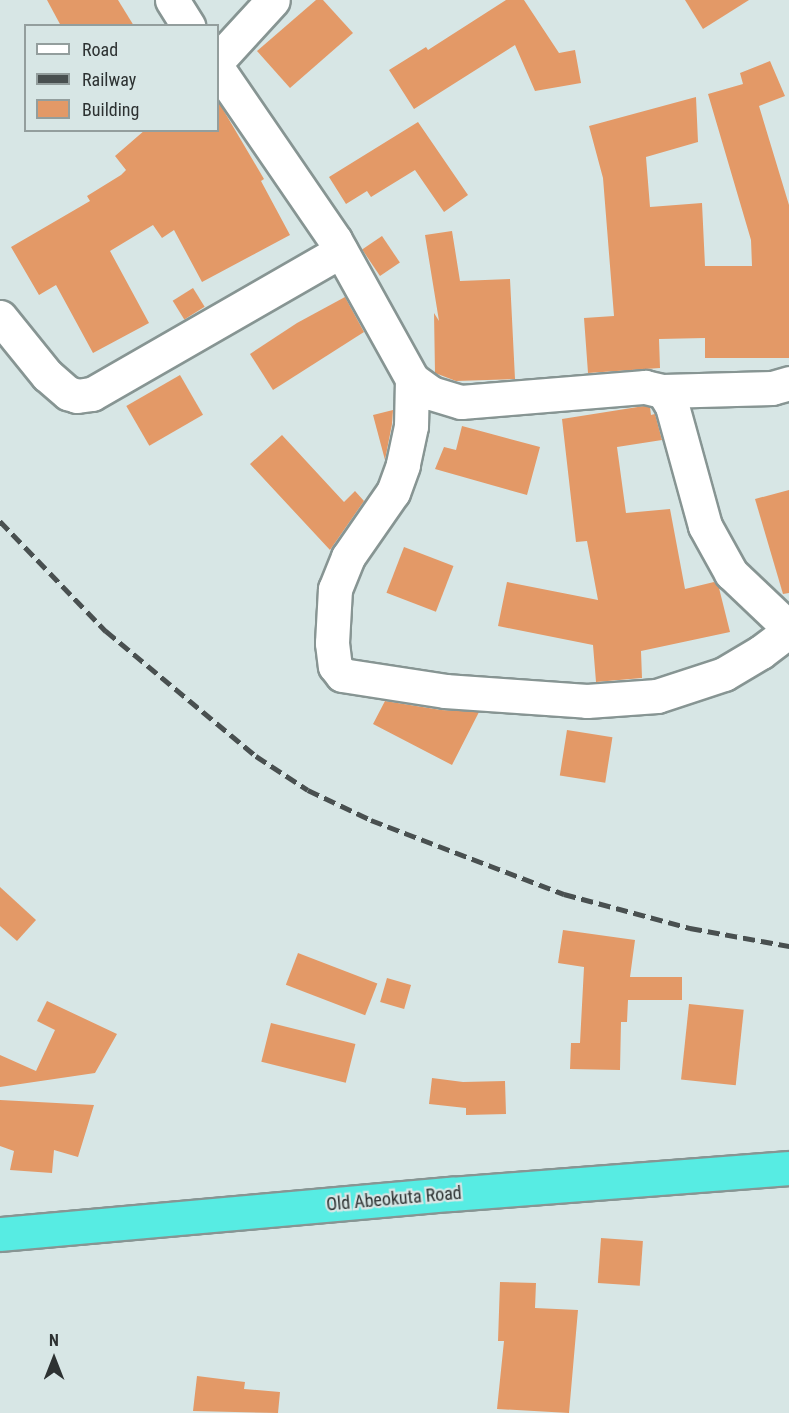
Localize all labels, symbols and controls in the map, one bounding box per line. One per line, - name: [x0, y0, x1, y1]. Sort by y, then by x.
- legend: [24, 24, 219, 132]
- text: Road: [82, 39, 118, 60]
- text: Railway: [82, 69, 136, 90]
- text: Building: [82, 99, 139, 120]
- street label: Old Abeokuta Road: [325, 1182, 463, 1216]
- north arrow: [24, 1329, 84, 1389]
- text: N: [49, 1331, 59, 1350]

